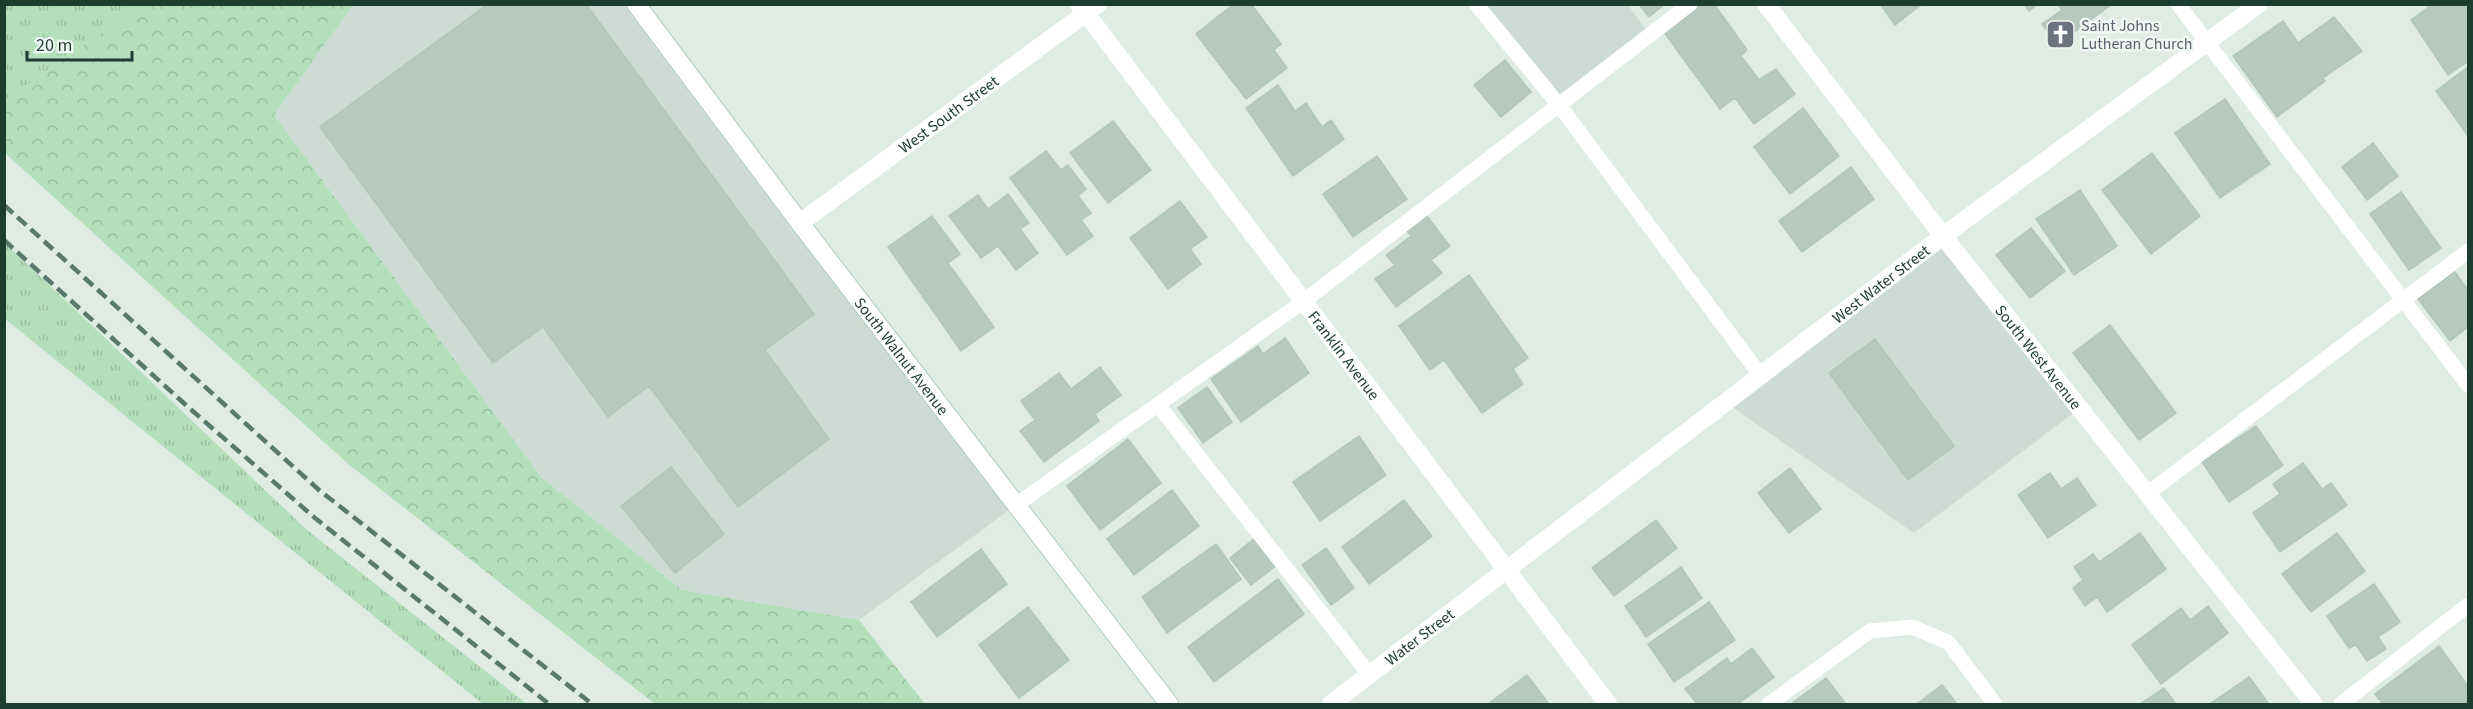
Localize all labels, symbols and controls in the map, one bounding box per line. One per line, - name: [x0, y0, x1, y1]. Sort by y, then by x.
- place label: Saint Johns Lutheran Church: [2081, 15, 2193, 55]
- church icon: Saint Johns Lutheran Church: [2044, 18, 2076, 50]
- scale bar: [27, 24, 132, 62]
- text: 20 m: [36, 33, 72, 58]
- street label: West South Street: [894, 70, 1004, 159]
- street label: West Water Street: [1828, 240, 1935, 329]
- street label: South Walnut Avenue: [849, 293, 953, 420]
- street label: South West Avenue: [1990, 300, 2086, 415]
- street label: Franklin Avenue: [1302, 306, 1385, 405]
- street label: Water Street: [1380, 603, 1460, 671]

